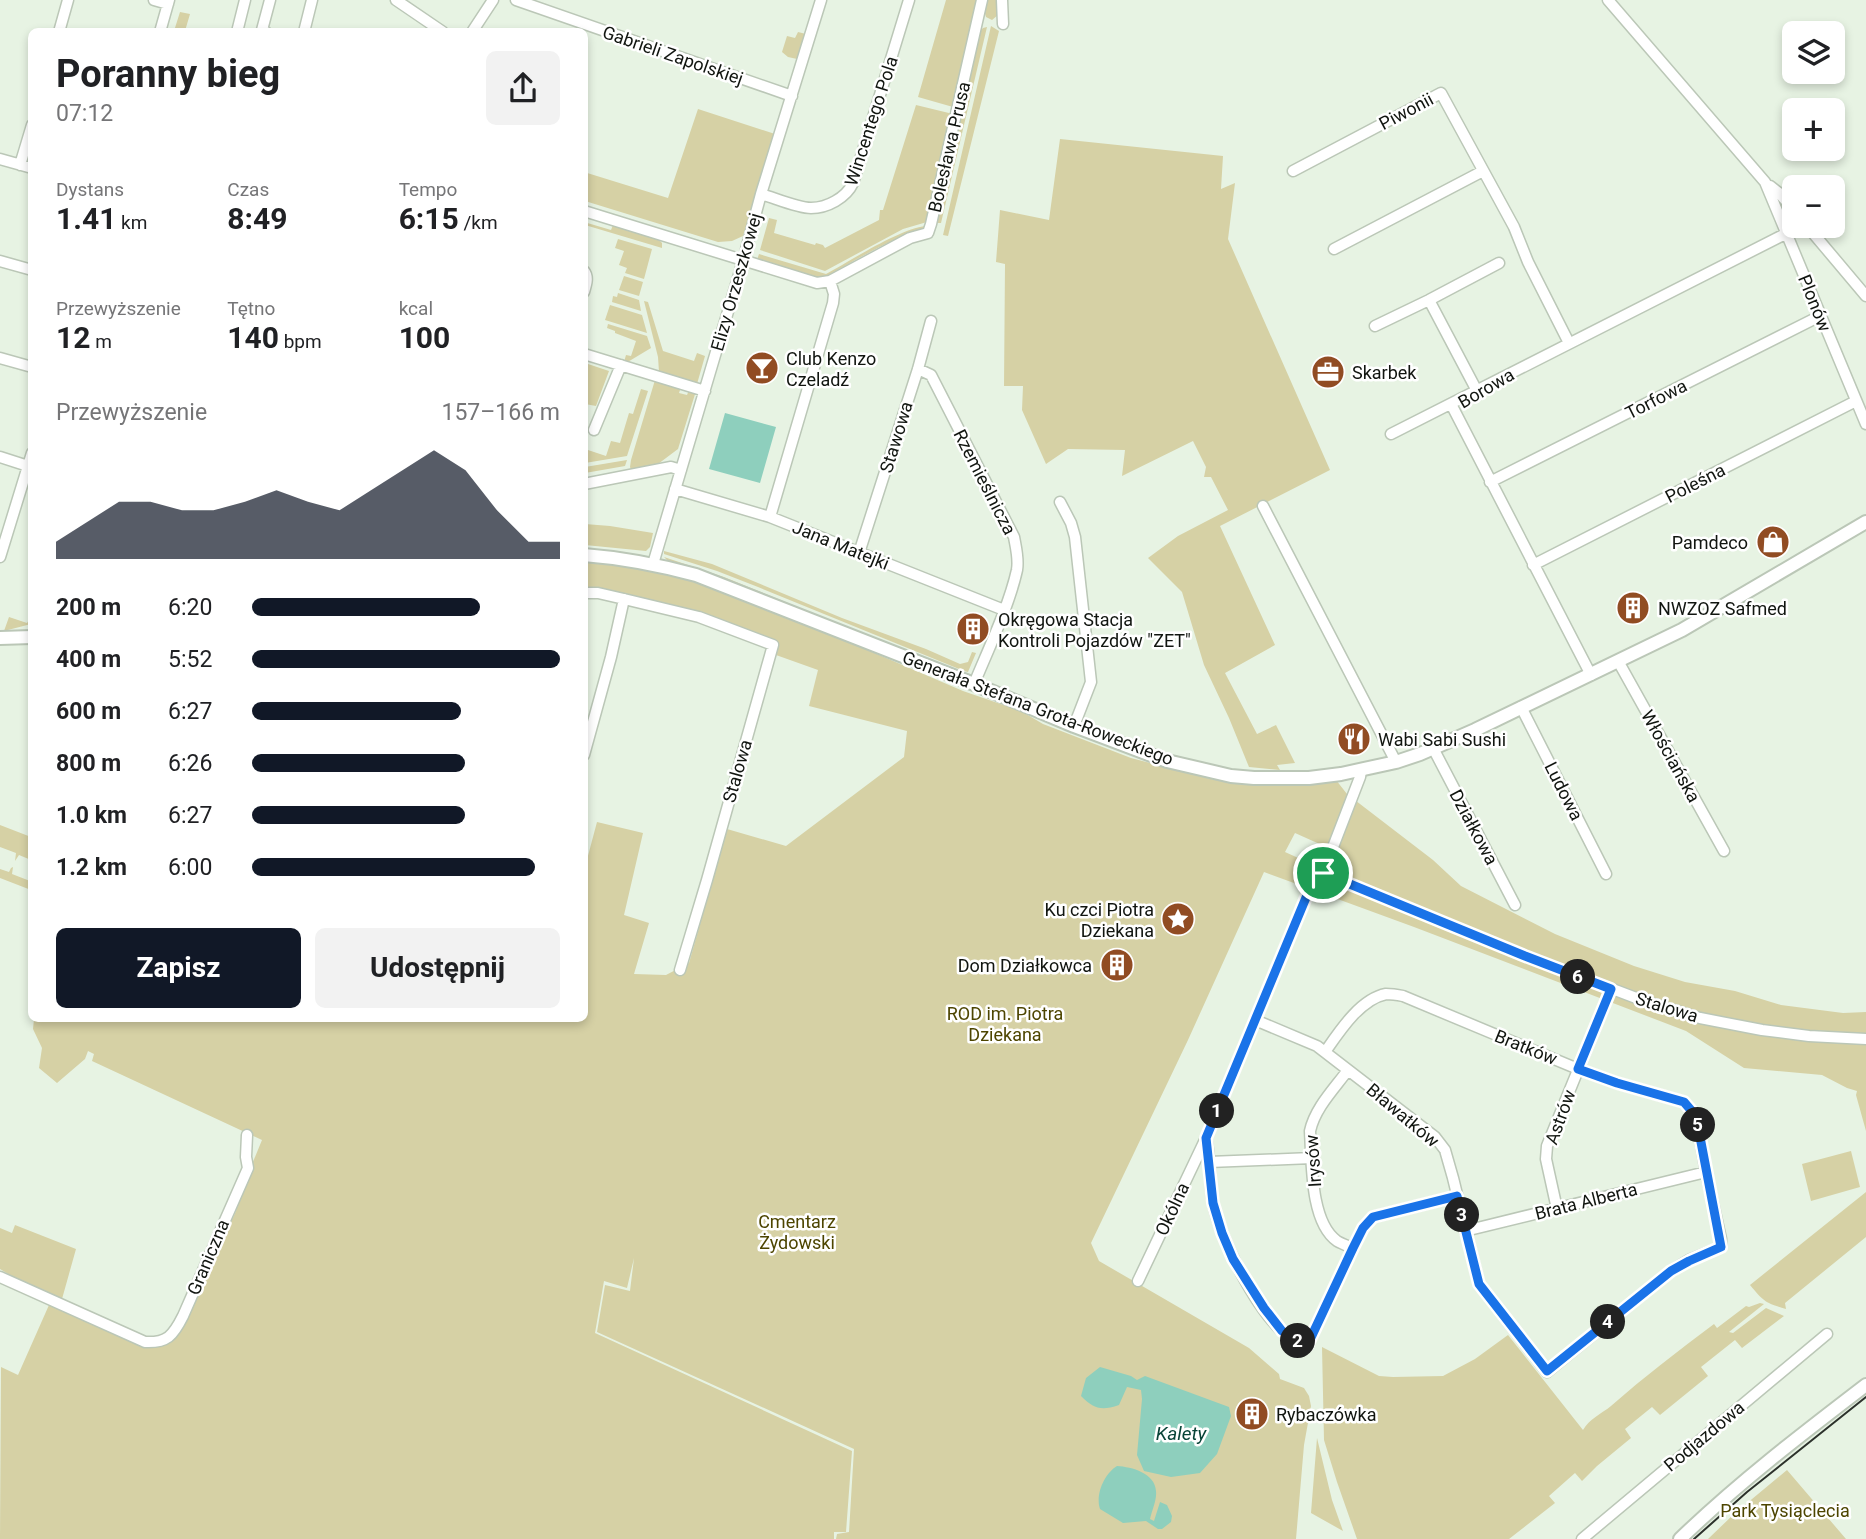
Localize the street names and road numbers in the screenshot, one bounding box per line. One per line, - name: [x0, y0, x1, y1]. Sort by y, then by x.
- street label: Gabrieli Zapolskiej: [600, 21, 746, 89]
- street label: Wincentego Pola: [840, 53, 902, 189]
- street label: Bolesława Prusa: [924, 80, 974, 214]
- street label: Piwonii: [1375, 88, 1437, 134]
- street label: Elizy Orzeszkowej: [706, 211, 766, 353]
- street label: Plonów: [1794, 271, 1836, 335]
- street label: Borowa: [1454, 364, 1518, 412]
- street label: Torfowa: [1622, 375, 1690, 423]
- street label: Stawowa: [875, 399, 917, 475]
- street label: Rzemieślnicza: [949, 426, 1021, 538]
- street label: Poleśna: [1662, 459, 1728, 507]
- street label: Jana Matejki: [789, 516, 893, 574]
- street label: Generała Stefana Grota-Roweckiego: [899, 646, 1177, 770]
- street label: Włościańska: [1637, 706, 1705, 806]
- street label: Stalowa: [718, 737, 756, 805]
- street label: Ludowa: [1540, 758, 1588, 824]
- street label: Działkowa: [1445, 786, 1503, 868]
- street label: Stalowa: [1633, 988, 1701, 1026]
- street label: Bratków: [1492, 1025, 1561, 1069]
- street label: Bławatków: [1363, 1079, 1444, 1152]
- street label: Astrów: [1540, 1086, 1580, 1147]
- street label: Irysów: [1301, 1133, 1325, 1188]
- street label: Brata Alberta: [1533, 1178, 1639, 1224]
- street label: Okólna: [1151, 1179, 1193, 1239]
- street label: Graniczna: [183, 1216, 233, 1298]
- street label: Podjazdowa: [1660, 1396, 1748, 1476]

